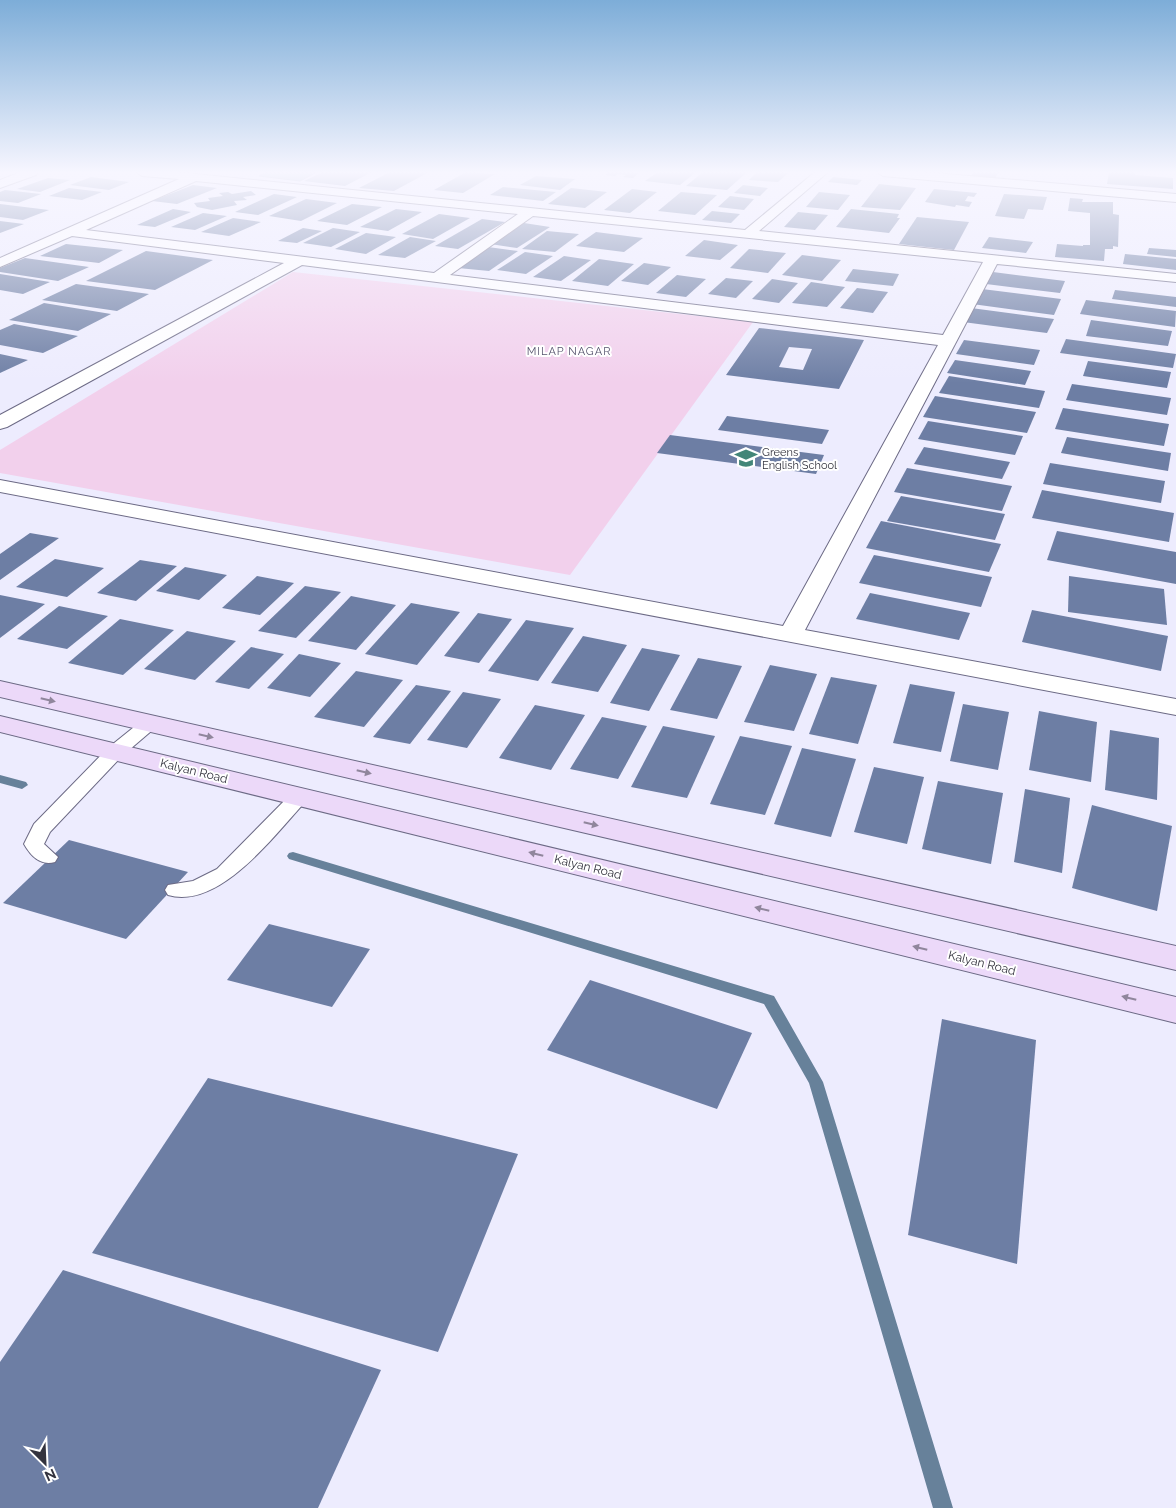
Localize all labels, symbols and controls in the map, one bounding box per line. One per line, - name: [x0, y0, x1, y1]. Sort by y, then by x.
- district label: MILAP NAGAR: [527, 345, 611, 358]
- school or university icon: Greens English School: [733, 445, 759, 471]
- place label: Greens English School: [762, 446, 837, 472]
- one-way arrow: [40, 696, 55, 704]
- one-way arrow: [198, 732, 213, 740]
- street label: Kalyan Road: [159, 756, 229, 786]
- one-way arrow: [357, 768, 372, 776]
- one-way arrow: [583, 820, 598, 828]
- one-way arrow: [528, 850, 543, 858]
- street label: Kalyan Road: [553, 852, 623, 882]
- one-way arrow: [754, 905, 769, 913]
- one-way arrow: [912, 944, 927, 952]
- street label: Kalyan Road: [947, 948, 1017, 978]
- one-way arrow: [1121, 994, 1136, 1002]
- north arrow: [20, 1438, 70, 1488]
- text: N: [42, 1465, 58, 1484]

